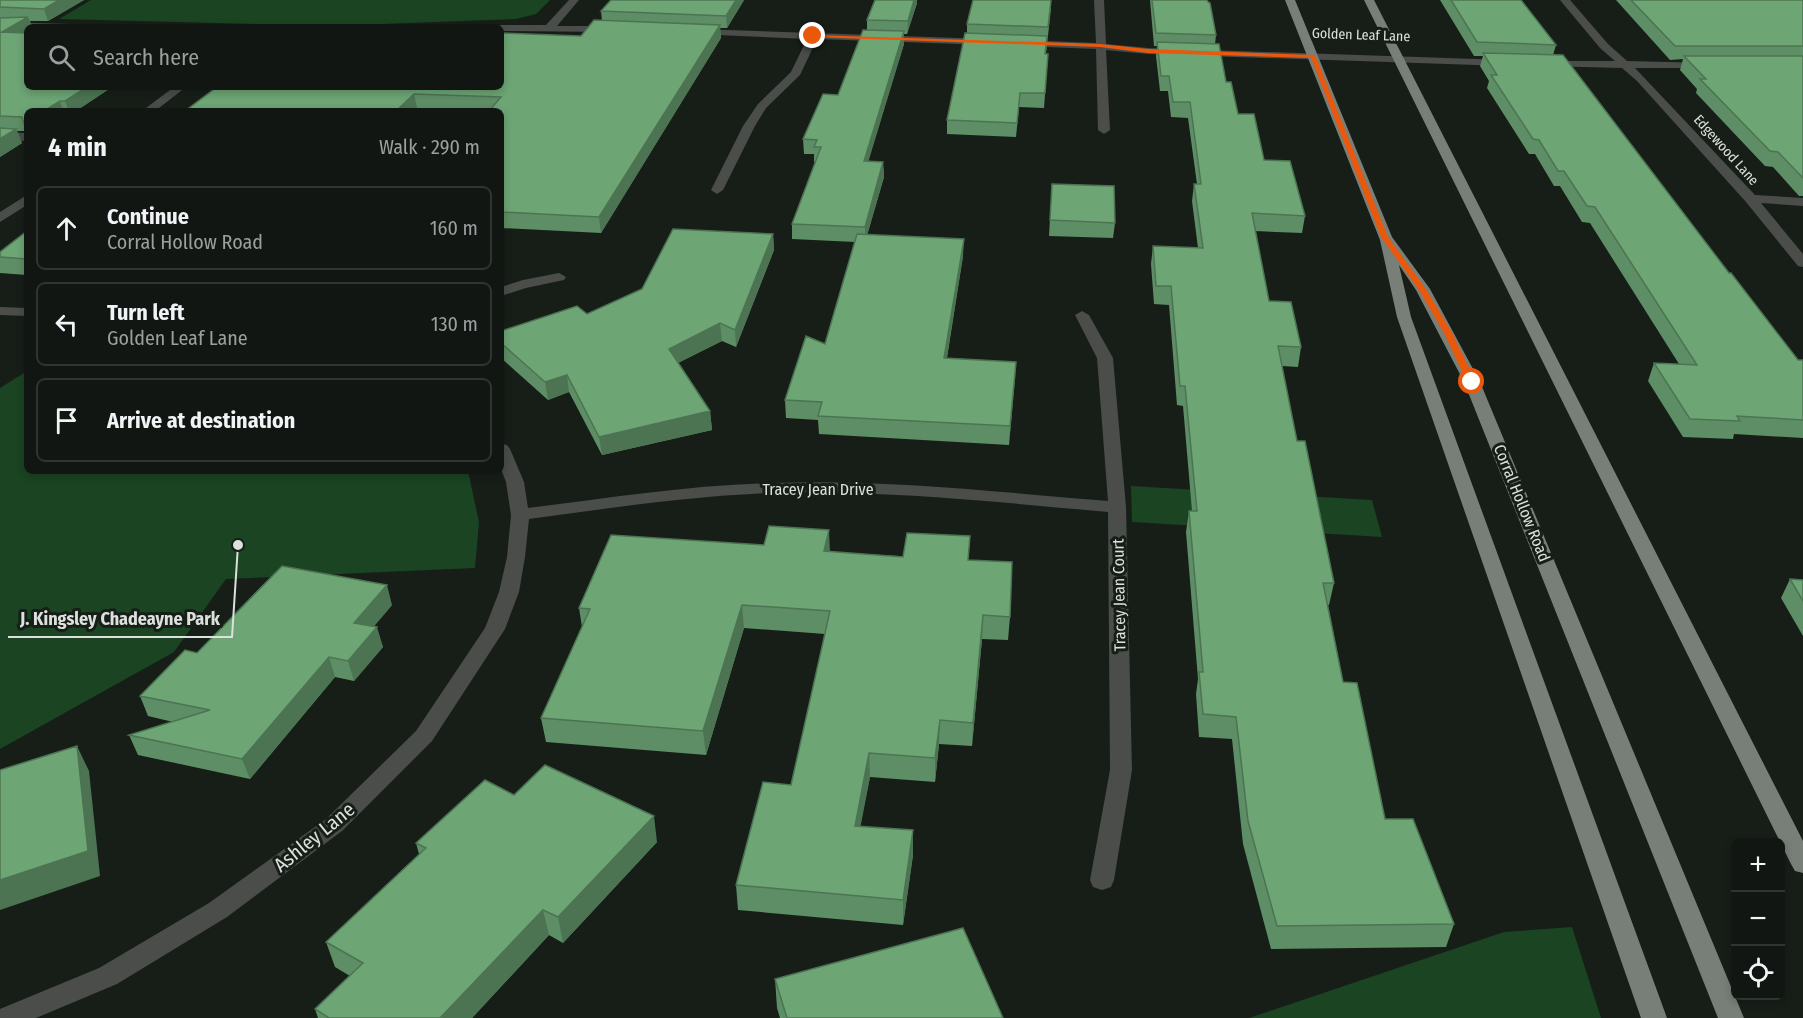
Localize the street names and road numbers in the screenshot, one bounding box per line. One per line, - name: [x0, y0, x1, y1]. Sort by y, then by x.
- street label: Golden Leaf Lane: [1311, 25, 1411, 45]
- street label: Edgewood Lane: [1690, 111, 1762, 189]
- street label: Corral Hollow Road: [1490, 442, 1554, 564]
- street label: Tracey Jean Drive: [762, 480, 874, 499]
- street label: Tracey Jean Court: [1109, 538, 1129, 652]
- street label: Ashley Lane: [269, 797, 359, 877]

